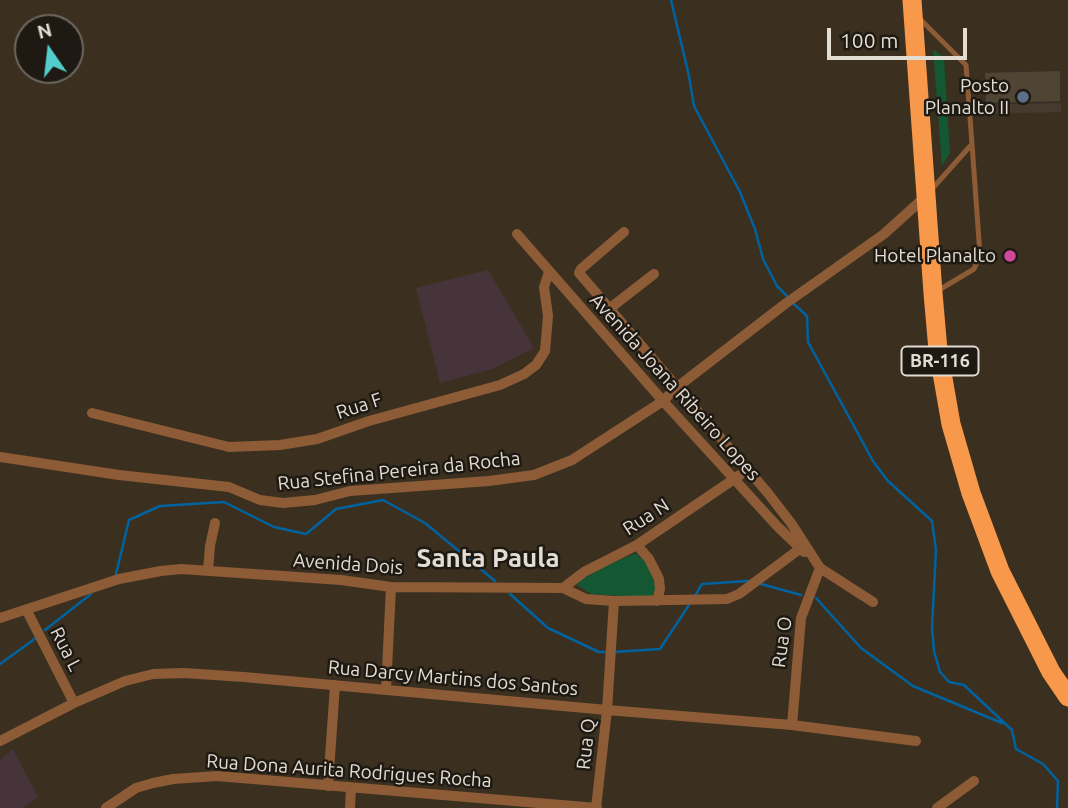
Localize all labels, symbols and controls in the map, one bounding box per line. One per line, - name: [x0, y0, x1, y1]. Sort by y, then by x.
- north arrow: [14, 14, 84, 84]
- scale bar: [830, 14, 970, 58]
- text: N: [35, 18, 54, 43]
- text: 100 m: [840, 28, 898, 52]
- place label: Posto Planalto II: [925, 75, 1009, 119]
- marker: Posto Planalto II: [1015, 89, 1031, 105]
- place label: Hotel Planalto: [874, 245, 996, 267]
- marker: Hotel Planalto: [1002, 248, 1018, 264]
- street label: Avenida Joana Ribeiro Lopes: [585, 289, 765, 485]
- road number: BR-116: [902, 346, 978, 376]
- street label: Rua F: [333, 388, 385, 424]
- street label: Rua Stefina Pereira da Rocha: [276, 447, 522, 495]
- street label: Rua N: [619, 494, 673, 540]
- district label: Santa Paula: [416, 542, 560, 574]
- street label: Avenida Dois: [292, 549, 404, 579]
- street label: Rua O: [767, 615, 797, 669]
- street label: Rua L: [45, 623, 87, 675]
- street label: Rua Darcy Martins dos Santos: [327, 656, 579, 700]
- street label: Rua Q: [572, 717, 600, 771]
- street label: Rua Dona Aurita Rodrigues Rocha: [206, 750, 492, 792]

